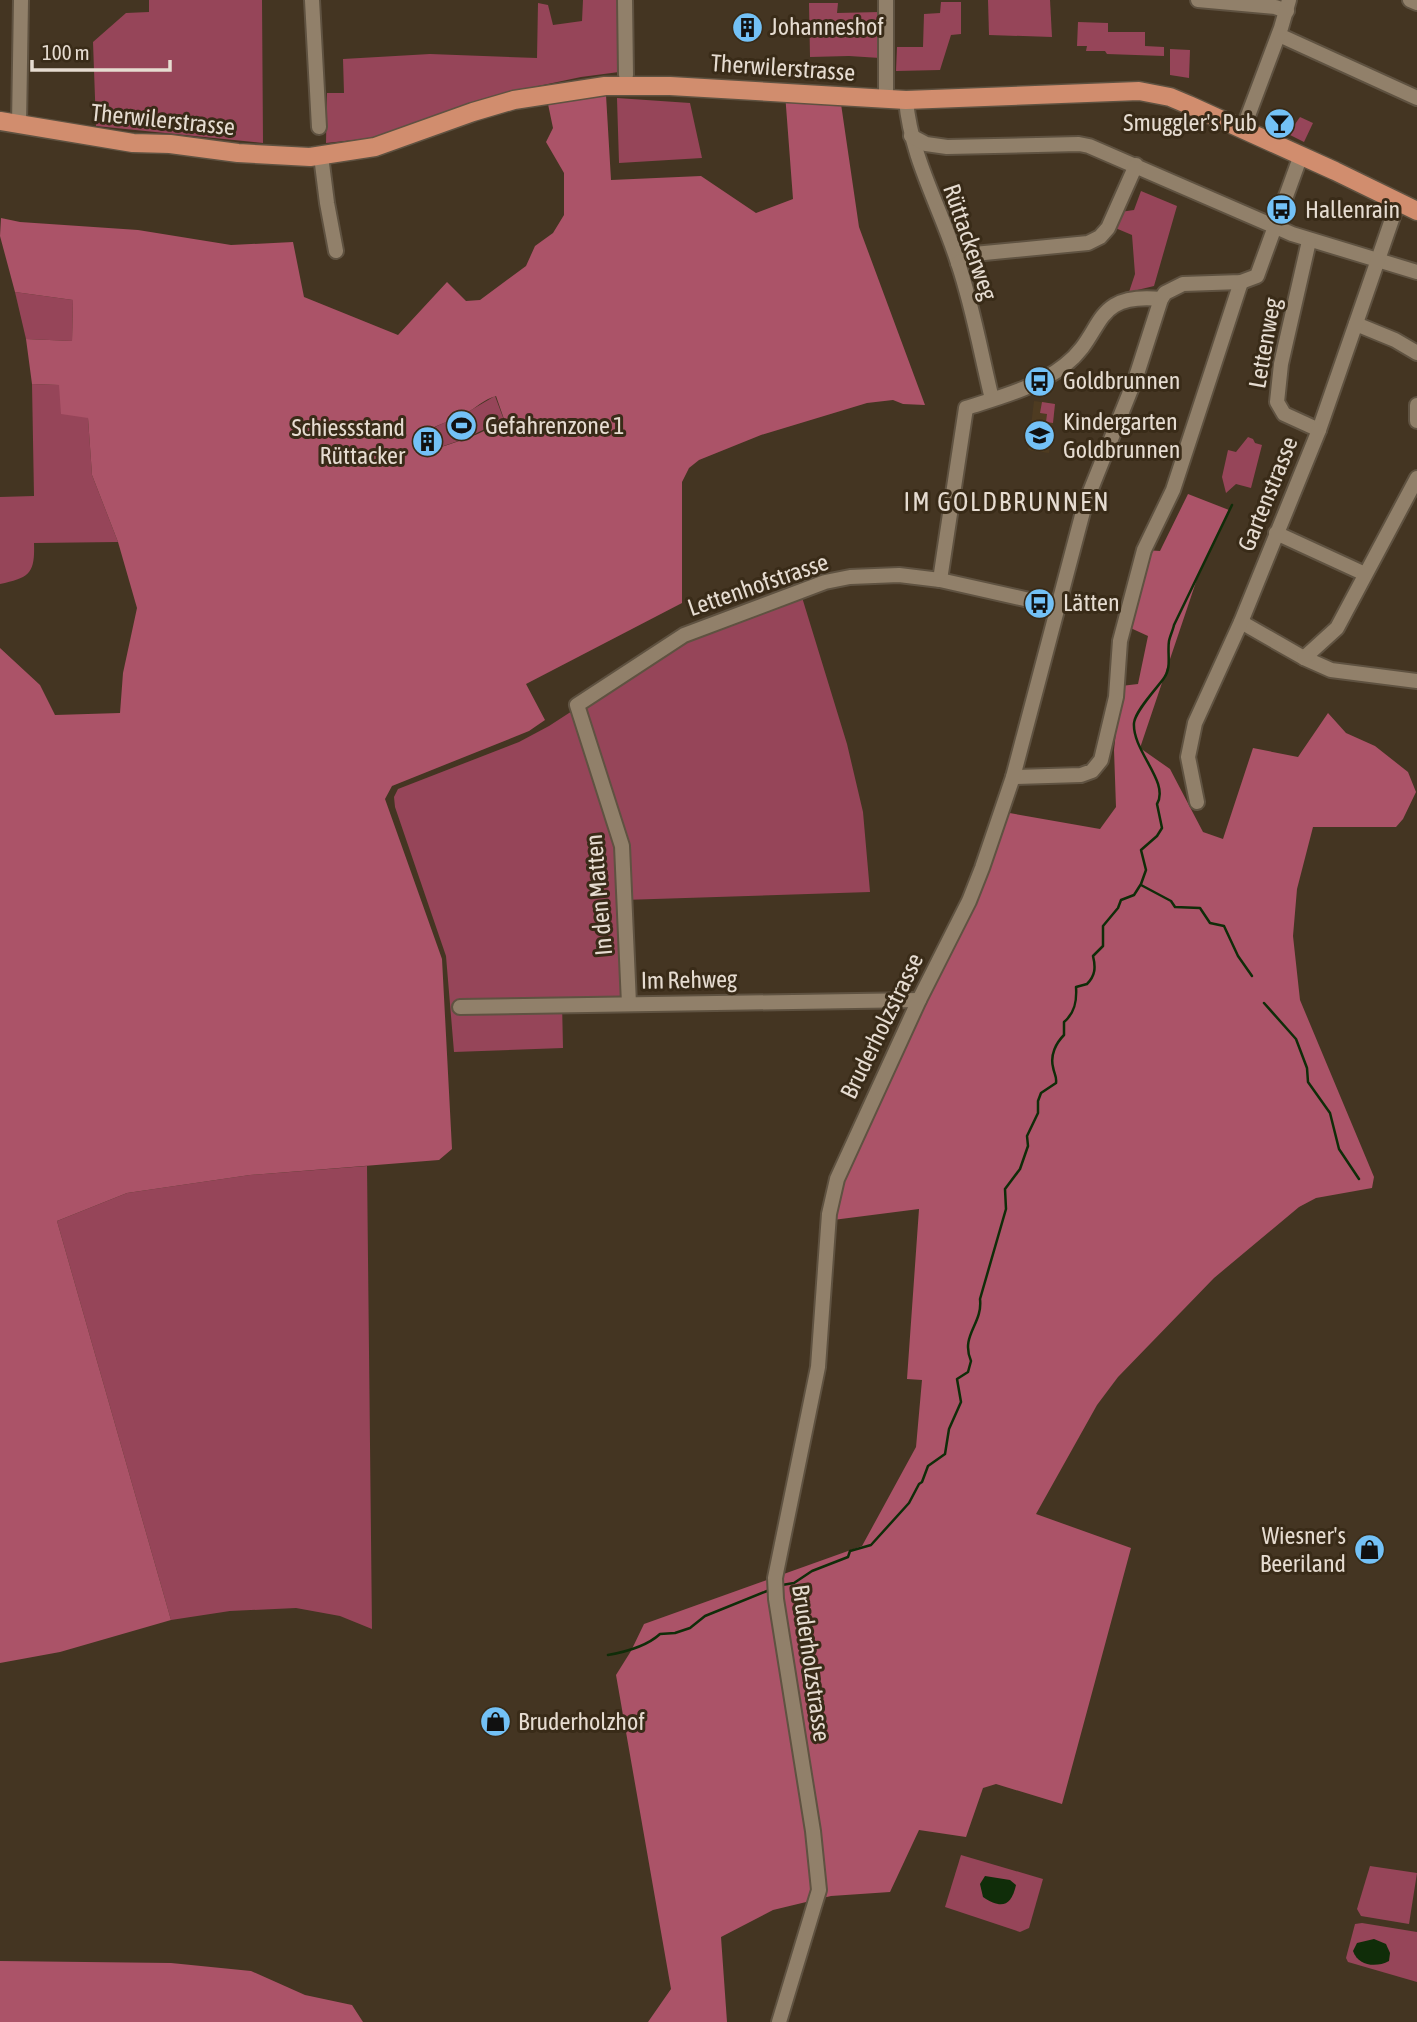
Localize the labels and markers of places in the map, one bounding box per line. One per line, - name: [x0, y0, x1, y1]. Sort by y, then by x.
- building icon: Johanneshof: [730, 10, 764, 44]
- place label: Johanneshof: [770, 13, 884, 40]
- bar icon: Smuggler's Pub: [1263, 106, 1297, 140]
- place label: Smuggler's Pub: [1123, 109, 1257, 136]
- bus stop icon: Hallenrain: [1265, 193, 1299, 227]
- place label: Hallenrain: [1305, 196, 1400, 223]
- bus stop icon: Goldbrunnen: [1023, 364, 1057, 398]
- place label: Goldbrunnen: [1063, 367, 1180, 394]
- place label: Kindergarten Goldbrunnen: [1063, 408, 1180, 463]
- sports icon: Gefahrenzone 1: [445, 409, 479, 443]
- place label: Gefahrenzone 1: [485, 412, 624, 439]
- place label: Schiessstand Rüttacker: [291, 414, 406, 469]
- school or university icon: Kindergarten Goldbrunnen: [1023, 419, 1057, 453]
- building icon: Schiessstand Rüttacker: [411, 425, 445, 459]
- bus stop icon: Lätten: [1023, 586, 1057, 620]
- place label: Lätten: [1063, 589, 1120, 616]
- place label: Wiesner's Beeriland: [1260, 1522, 1346, 1577]
- shop icon: Wiesner's Beeriland: [1352, 1533, 1386, 1567]
- shop icon: Bruderholzhof: [478, 1705, 512, 1739]
- place label: Bruderholzhof: [518, 1708, 645, 1735]

